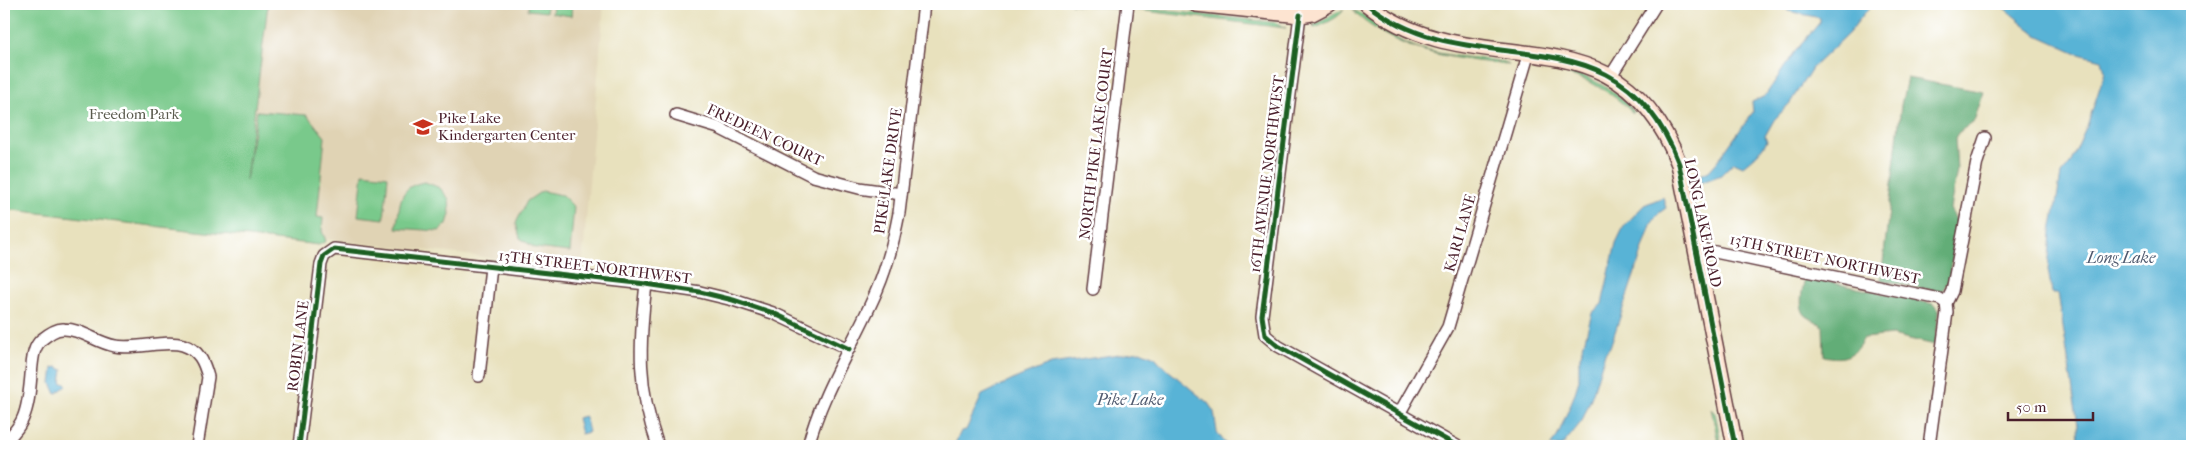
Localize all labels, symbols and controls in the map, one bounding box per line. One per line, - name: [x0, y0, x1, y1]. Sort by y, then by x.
- street label: NORTH PIKE LAKE COURT: [1075, 46, 1117, 241]
- street label: 16TH AVENUE NORTHWEST: [1246, 73, 1288, 274]
- street label: FREDEEN COURT: [704, 100, 827, 170]
- park label: Freedom Park: [89, 105, 179, 123]
- street label: PIKE LAKE DRIVE: [870, 107, 906, 235]
- place label: Pike Lake Kindergarten Center: [438, 109, 576, 144]
- school or university icon: Pike Lake Kindergarten Center: [412, 116, 434, 138]
- street label: LONG LAKE ROAD: [1681, 157, 1725, 289]
- street label: KARI LANE: [1440, 192, 1480, 274]
- street label: 13TH STREET NORTHWEST: [1728, 230, 1923, 288]
- street label: 13TH STREET NORTHWEST: [498, 246, 693, 288]
- water label: Long Lake: [2086, 248, 2156, 267]
- street label: ROBIN LANE: [283, 299, 313, 393]
- water label: Pike Lake: [1096, 390, 1164, 409]
- scale bar: [2008, 390, 2094, 422]
- text: 50 m: [2016, 398, 2047, 416]

